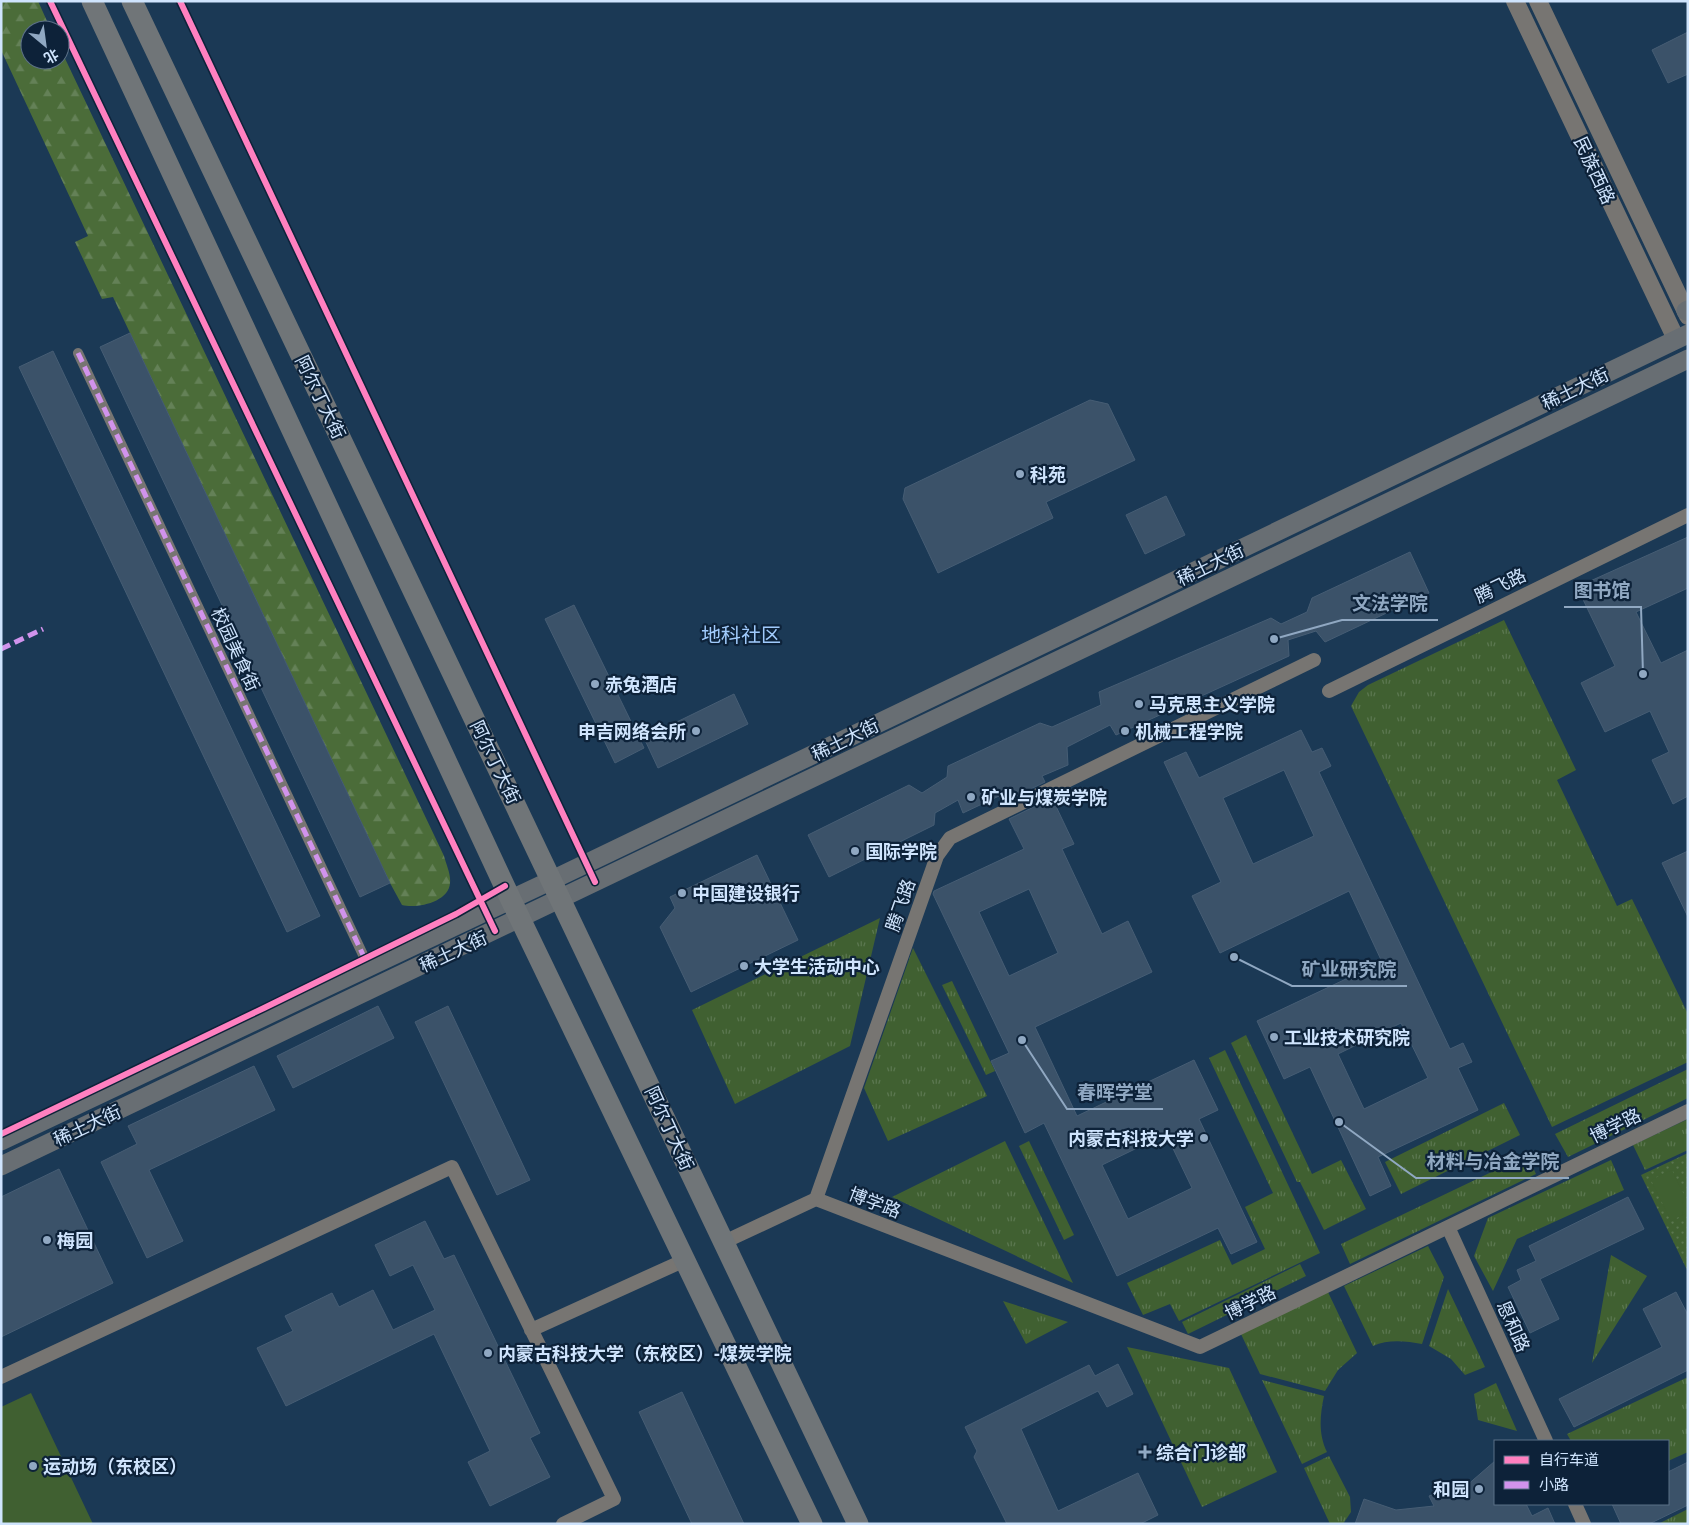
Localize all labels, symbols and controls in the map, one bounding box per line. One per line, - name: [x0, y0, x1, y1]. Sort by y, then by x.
- north arrow: [20, 20, 70, 70]
- text: 北: [41, 45, 62, 69]
- street label: 民族西路: [1569, 132, 1621, 208]
- street label: 阿尔丁大街: [290, 351, 352, 443]
- street label: 稀土大街: [1537, 361, 1613, 415]
- place label: 科苑: [1030, 462, 1066, 486]
- marker: 科苑: [1014, 468, 1026, 480]
- street label: 稀土大街: [1172, 537, 1248, 591]
- street label: 腾飞路: [1470, 562, 1530, 608]
- callout: 图书馆: [1564, 573, 1641, 607]
- text: 图书馆: [1573, 577, 1631, 603]
- callout: 文法学院: [1342, 586, 1438, 620]
- text: 文法学院: [1352, 590, 1428, 616]
- street label: 校园美食街: [206, 603, 266, 695]
- district label: 地科社区: [701, 621, 781, 648]
- place label: 赤兔酒店: [605, 672, 677, 696]
- marker: 赤兔酒店: [589, 678, 601, 690]
- place label: 马克思主义学院: [1149, 692, 1275, 716]
- marker: 马克思主义学院: [1133, 698, 1145, 710]
- street label: 稀土大街: [807, 712, 883, 766]
- street label: 阿尔丁大街: [465, 716, 527, 808]
- place label: 申吉网络会所: [578, 719, 686, 743]
- place label: 机械工程学院: [1135, 719, 1243, 743]
- marker: 申吉网络会所: [690, 725, 702, 737]
- marker: 机械工程学院: [1119, 725, 1131, 737]
- place label: 矿业与煤炭学院: [981, 785, 1107, 809]
- marker: 矿业与煤炭学院: [965, 791, 977, 803]
- place label: 国际学院: [865, 839, 937, 863]
- marker: 国际学院: [849, 845, 861, 857]
- street label: 腾飞路: [880, 876, 920, 934]
- place label: 中国建设银行: [692, 881, 800, 905]
- marker: 中国建设银行: [676, 887, 688, 899]
- street label: 稀土大街: [415, 925, 491, 977]
- callout: 矿业研究院: [1292, 952, 1407, 986]
- place label: 大学生活动中心: [754, 954, 880, 978]
- text: 矿业研究院: [1301, 956, 1397, 982]
- marker: 大学生活动中心: [738, 960, 750, 972]
- place label: 工业技术研究院: [1284, 1025, 1410, 1049]
- marker: 工业技术研究院: [1268, 1031, 1280, 1043]
- callout: 春晖学堂: [1067, 1075, 1163, 1109]
- text: 春晖学堂: [1077, 1079, 1153, 1105]
- street label: 阿尔丁大街: [640, 1082, 700, 1174]
- street label: 稀土大街: [49, 1099, 125, 1151]
- street label: 博学路: [1585, 1102, 1645, 1148]
- place label: 内蒙古科技大学: [1068, 1126, 1194, 1150]
- marker: 内蒙古科技大学: [1198, 1132, 1210, 1144]
- callout: 材料与冶金学院: [1416, 1144, 1569, 1178]
- text: 材料与冶金学院: [1426, 1148, 1560, 1174]
- street label: 博学路: [845, 1181, 905, 1223]
- place label: 梅园: [57, 1228, 93, 1252]
- marker: 梅园: [41, 1234, 53, 1246]
- street label: 博学路: [1220, 1279, 1280, 1325]
- street label: 恩和路: [1492, 1296, 1536, 1356]
- place label: 内蒙古科技大学（东校区）-煤炭学院: [498, 1341, 792, 1365]
- marker: 内蒙古科技大学（东校区）-煤炭学院: [482, 1347, 494, 1359]
- place label: 综合门诊部: [1156, 1440, 1246, 1464]
- legend: [1494, 1440, 1669, 1505]
- marker: 综合门诊部: [1138, 1445, 1152, 1459]
- text: 自行车道: [1539, 1449, 1599, 1469]
- place label: 运动场（东校区）: [43, 1454, 187, 1478]
- marker: 运动场（东校区）: [27, 1460, 39, 1472]
- text: 小路: [1539, 1474, 1569, 1494]
- place label: 和园: [1433, 1477, 1469, 1501]
- marker: 和园: [1473, 1483, 1485, 1495]

